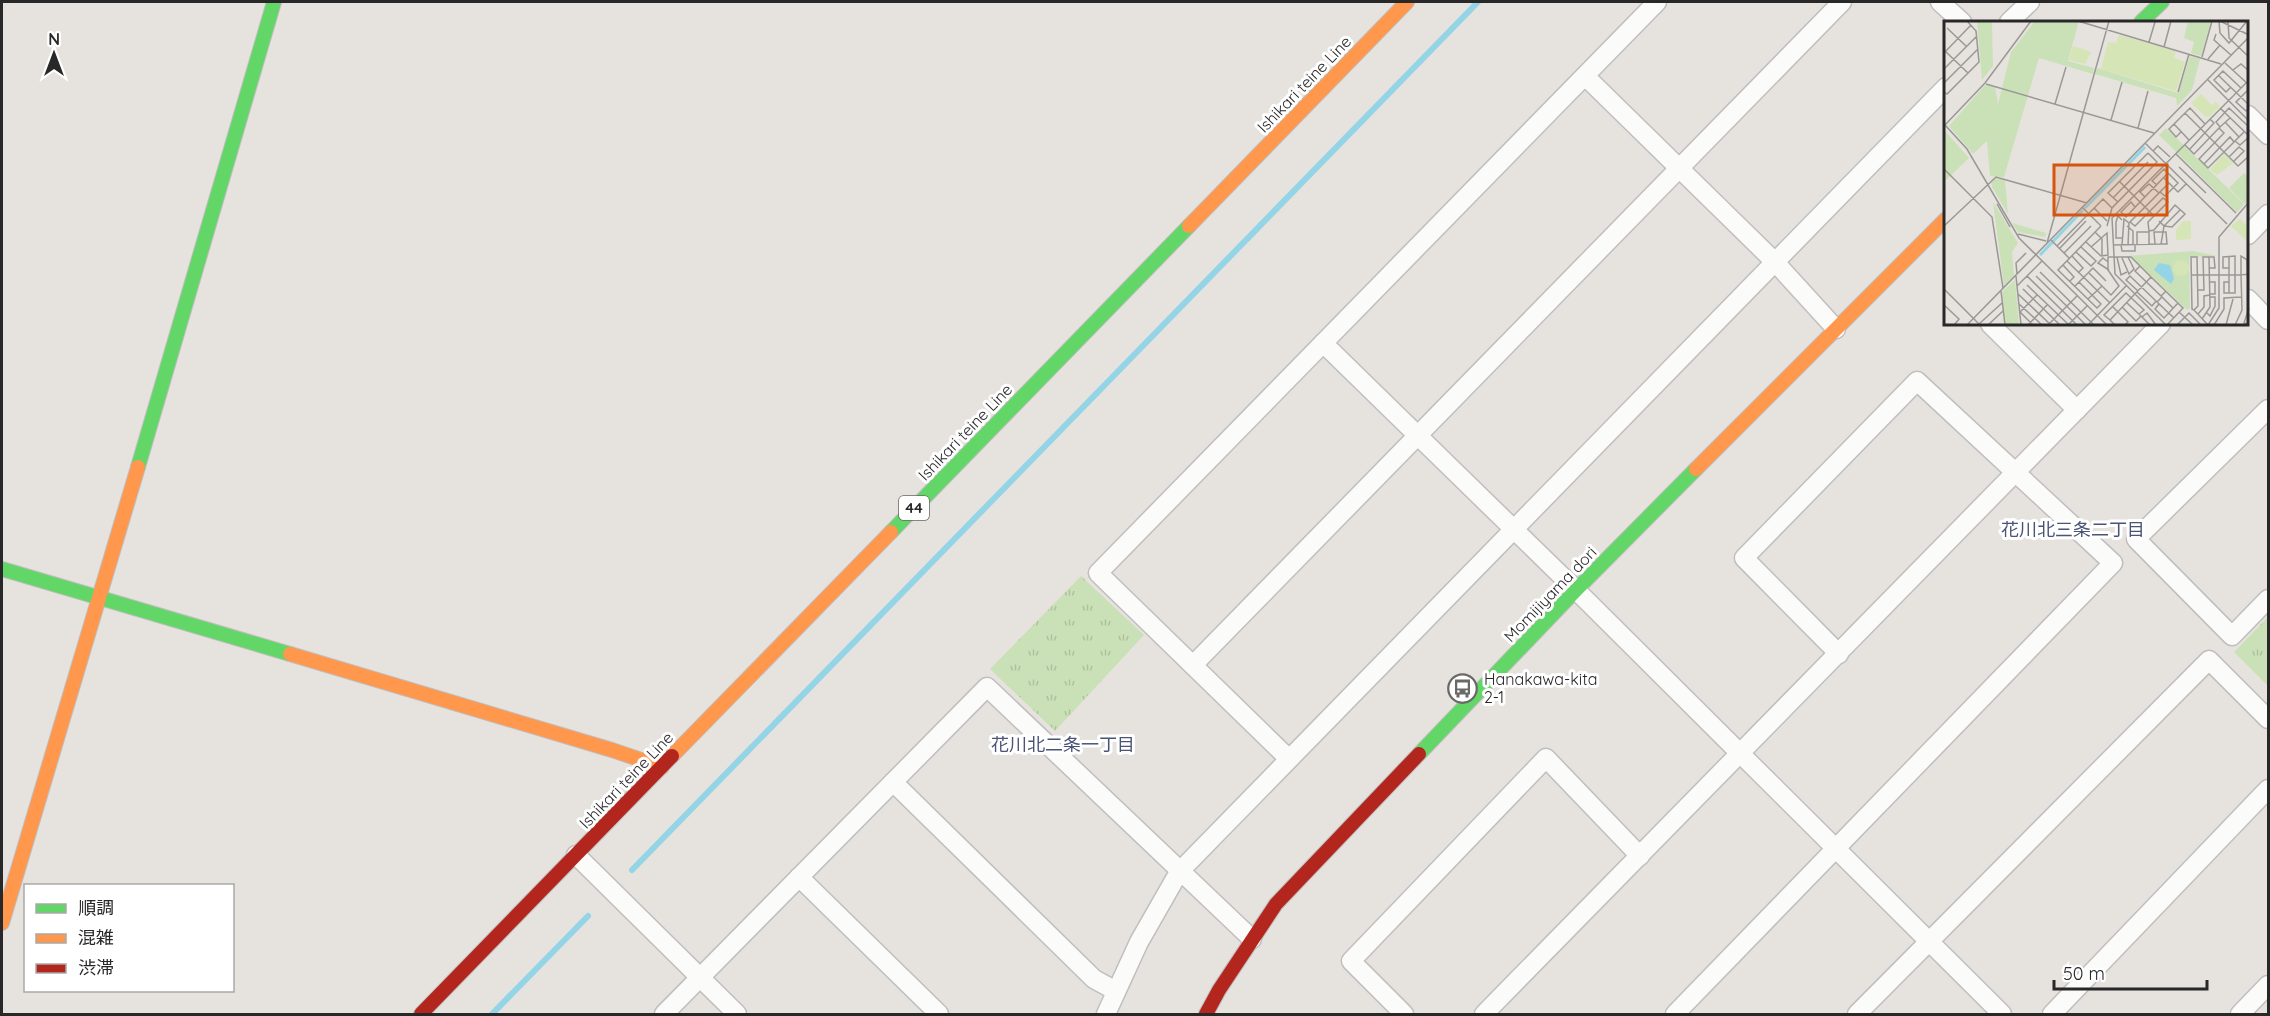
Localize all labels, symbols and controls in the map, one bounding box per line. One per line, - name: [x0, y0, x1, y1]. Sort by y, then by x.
- inset map: [1944, 21, 2249, 326]
- north arrow: [24, 24, 84, 84]
- text: N: [48, 29, 60, 49]
- street label: Ishikari teine Line: [1253, 31, 1355, 137]
- street label: Ishikari teine Line: [914, 379, 1016, 485]
- road number: 44: [899, 496, 929, 520]
- district label: 花川北三条二丁目: [2001, 518, 2145, 541]
- street label: Momijiyama dori: [1499, 542, 1601, 646]
- place label: Hanakawa-kita 2-1: [1484, 669, 1597, 707]
- bus stop icon: Hanakawa-kita 2-1: [1447, 672, 1479, 704]
- street label: Ishikari teine Line: [575, 727, 677, 833]
- district label: 花川北二条一丁目: [991, 733, 1135, 756]
- legend: [24, 884, 234, 992]
- text: 順調: [78, 896, 114, 919]
- text: 混雑: [78, 926, 114, 949]
- scale bar: [2054, 953, 2207, 991]
- text: 渋滞: [78, 956, 114, 979]
- text: 50 m: [2063, 962, 2105, 985]

